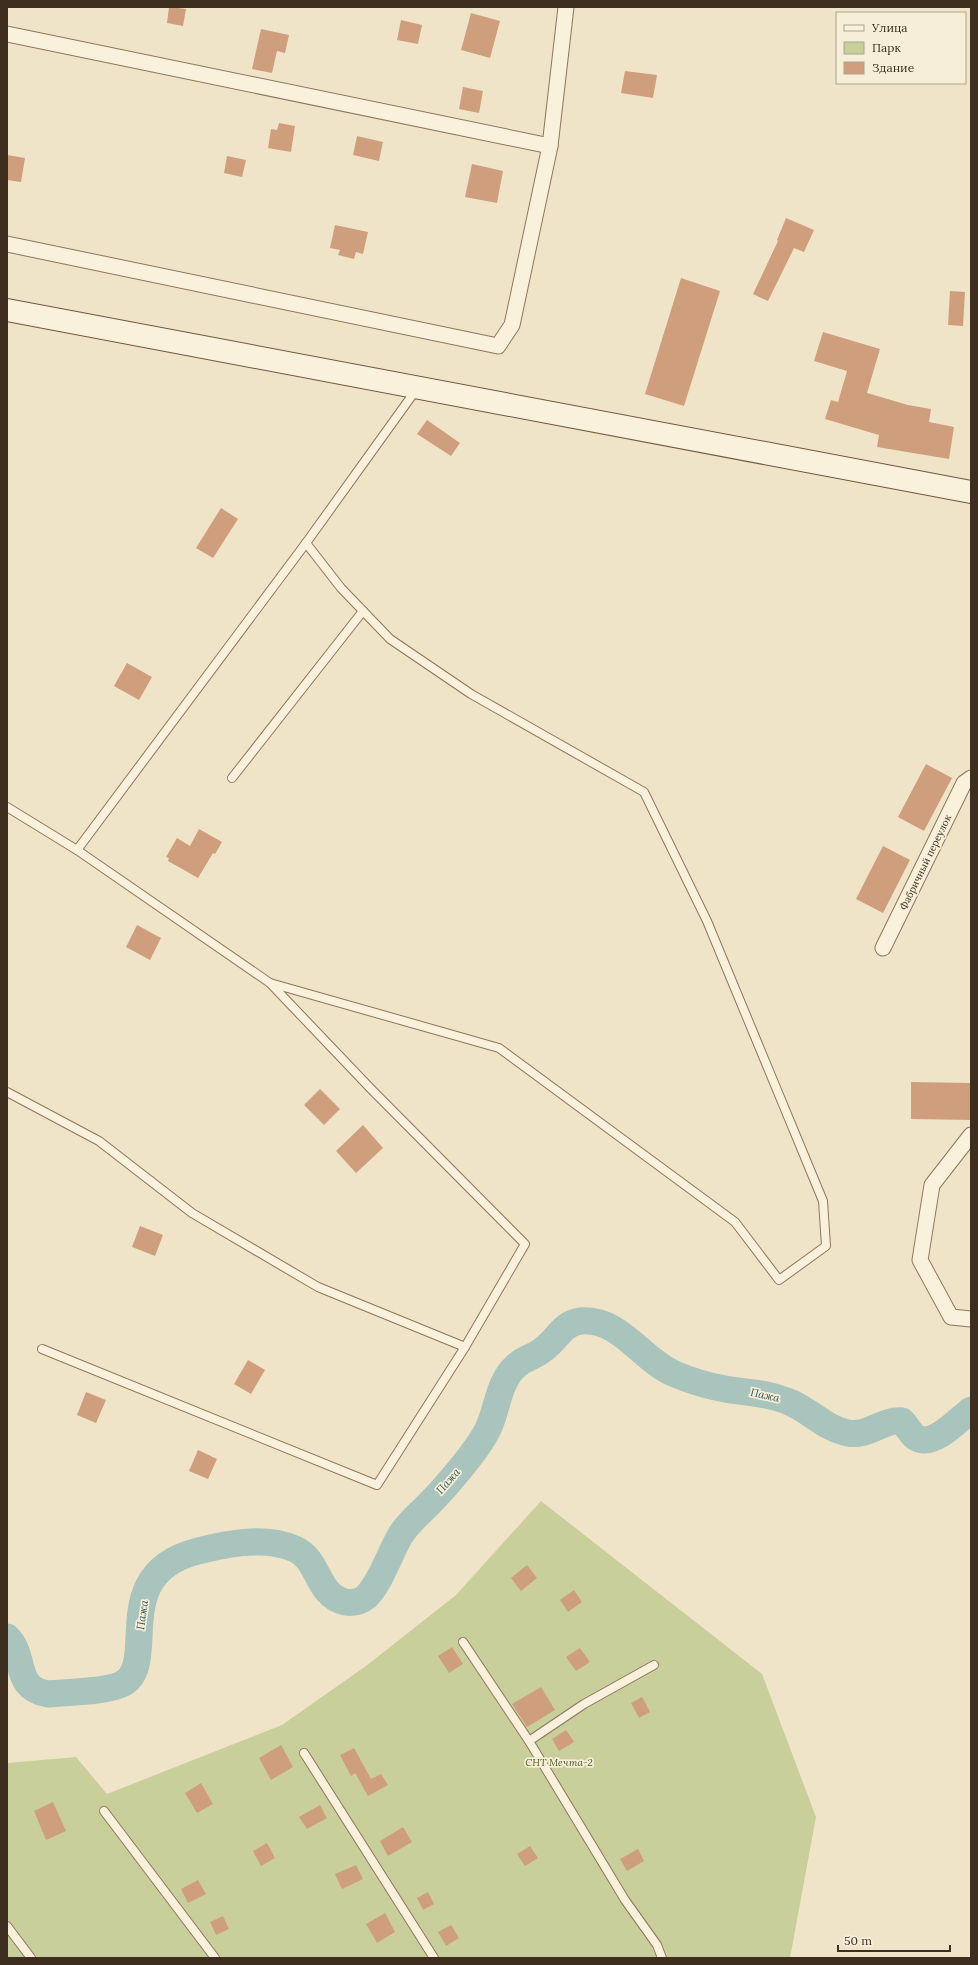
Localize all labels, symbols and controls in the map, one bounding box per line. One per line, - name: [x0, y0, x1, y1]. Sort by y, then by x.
- legend: [836, 12, 966, 84]
- text: Улица: [871, 20, 908, 35]
- text: Парк: [872, 40, 901, 55]
- text: Здание: [872, 60, 915, 75]
- street label: Фабричный переулок: [897, 812, 954, 912]
- water label: Пажа: [749, 1385, 782, 1405]
- water label: Пажа: [433, 1464, 464, 1497]
- water label: Пажа: [133, 1598, 151, 1631]
- park label: СНТ Мечта-2: [525, 1756, 593, 1769]
- scale bar: [838, 1927, 950, 1953]
- text: 50 m: [844, 1933, 872, 1948]

